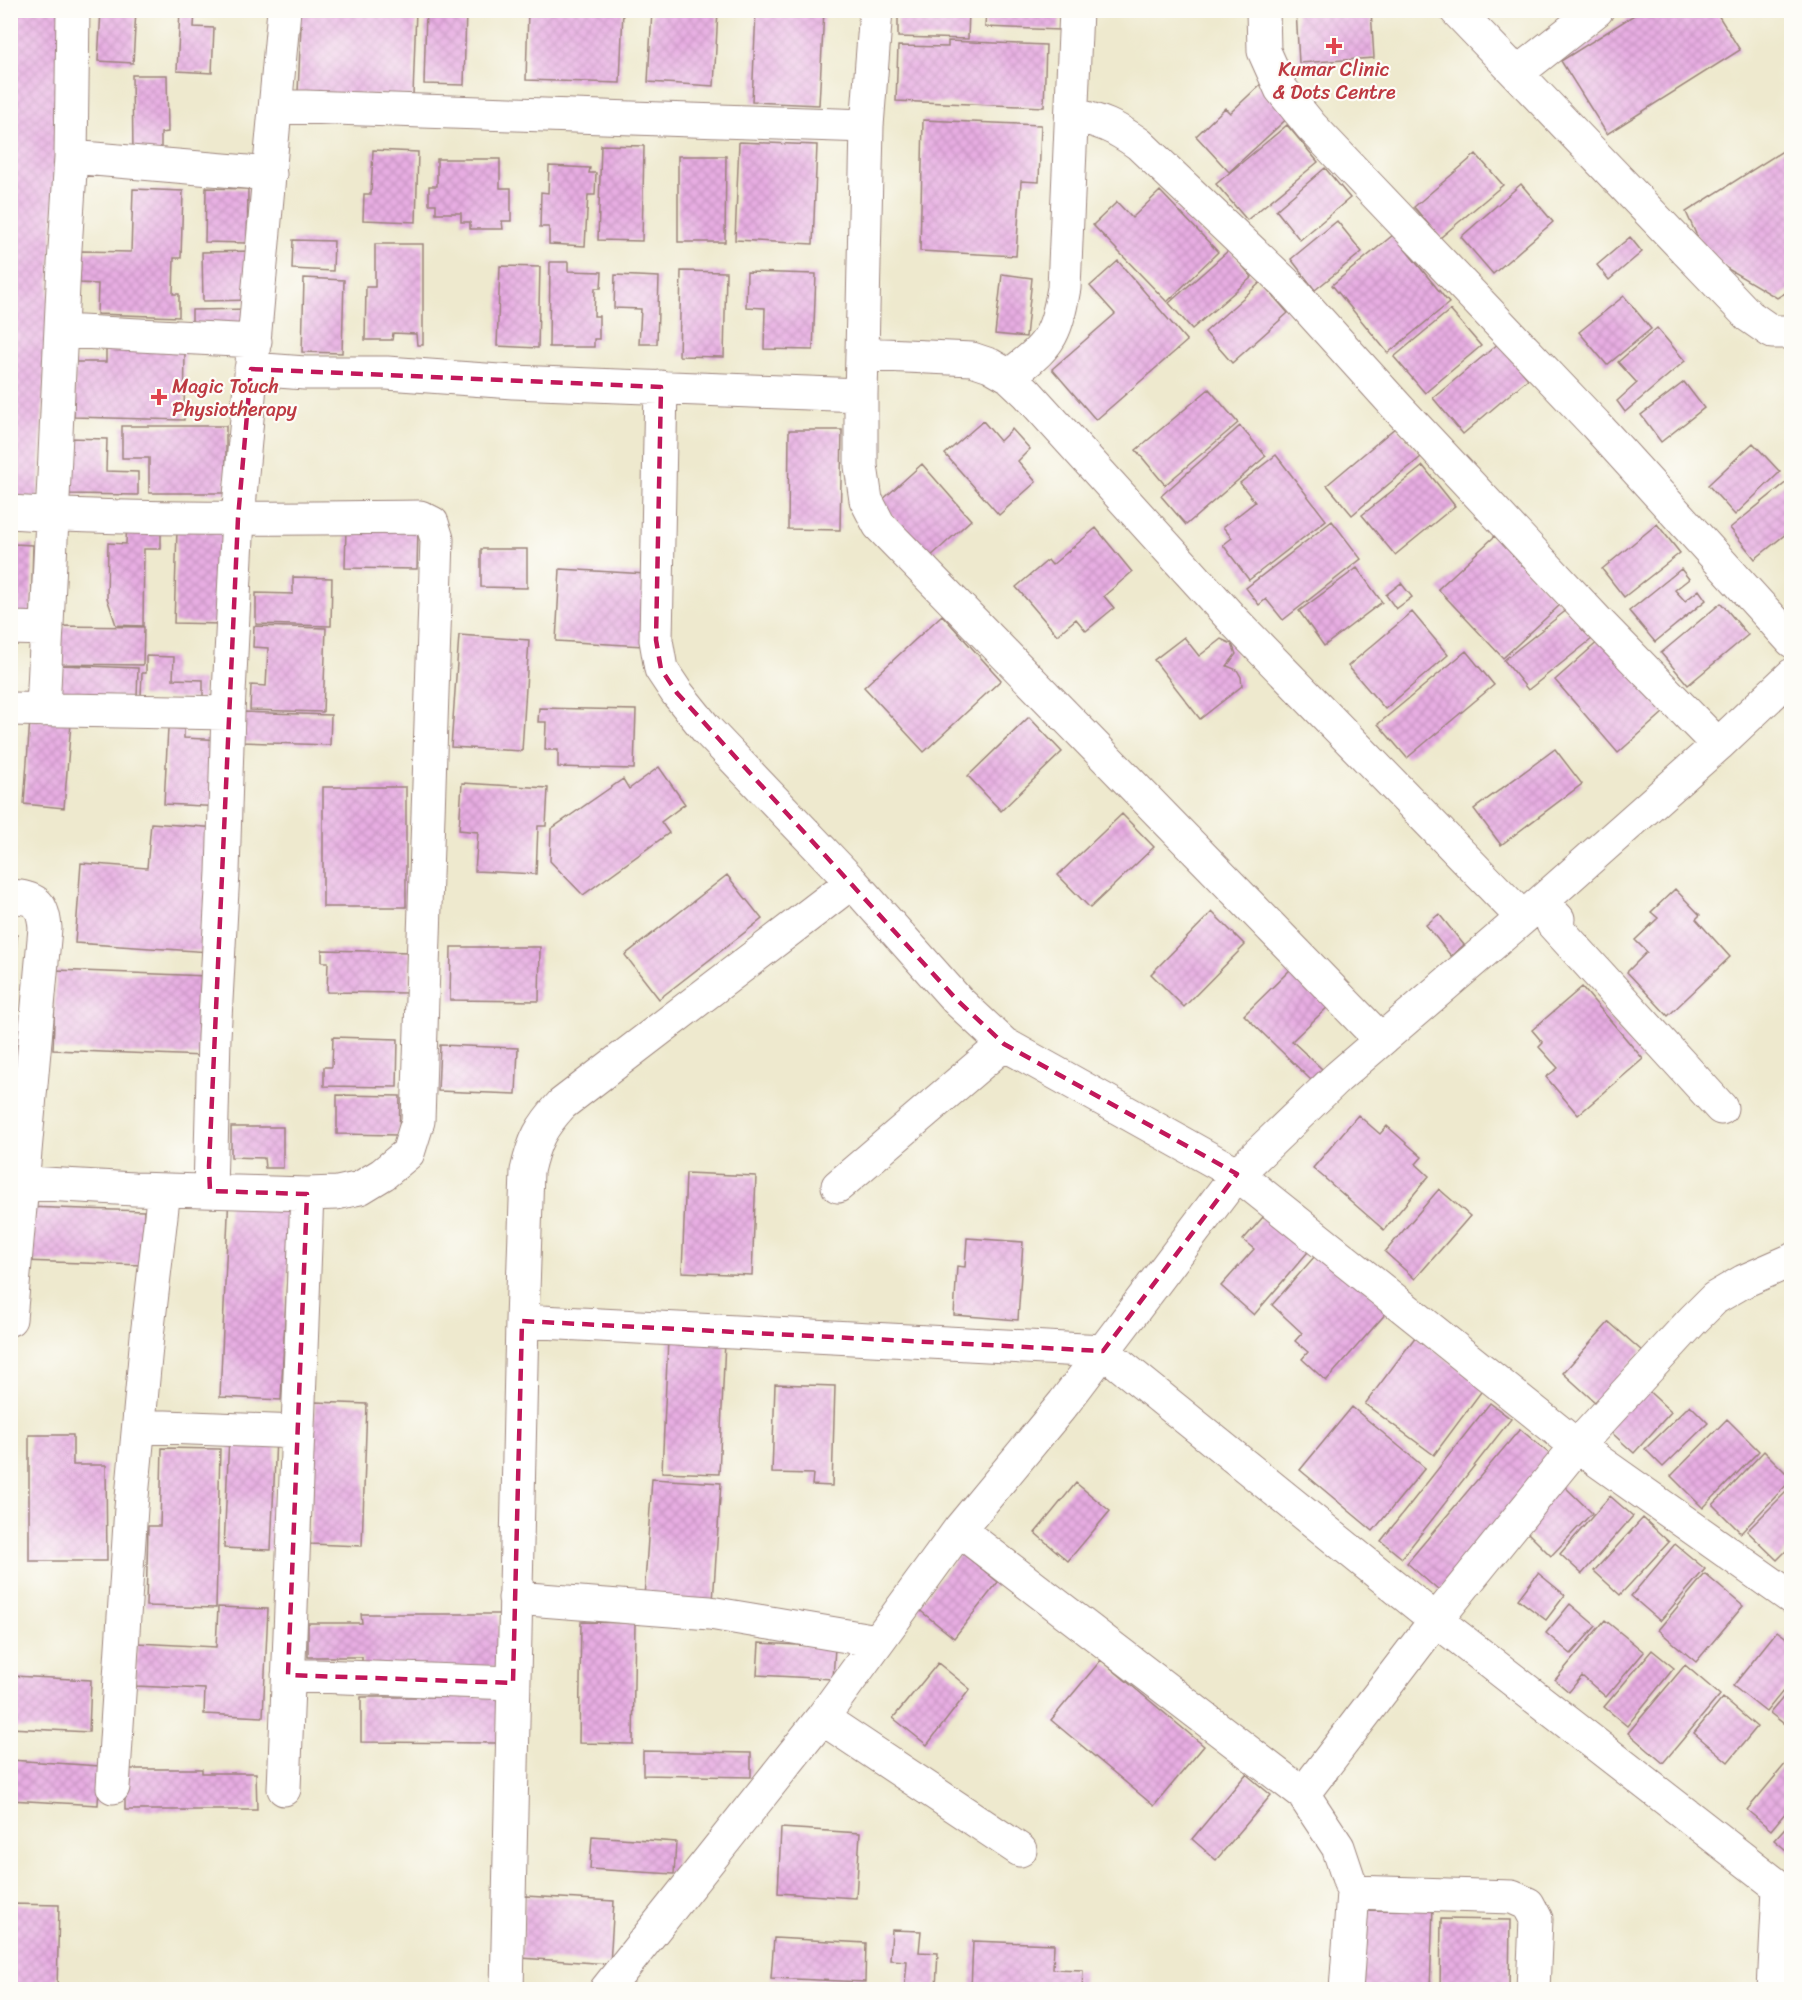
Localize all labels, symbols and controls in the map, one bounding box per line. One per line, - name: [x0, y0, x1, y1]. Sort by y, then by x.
- marker: Kumar Clinic & Dots Centre: [1325, 37, 1343, 55]
- place label: Kumar Clinic & Dots Centre: [1272, 52, 1396, 110]
- place label: Magic Touch Physiotherapy: [172, 369, 298, 427]
- marker: Magic Touch Physiotherapy: [150, 388, 168, 406]

